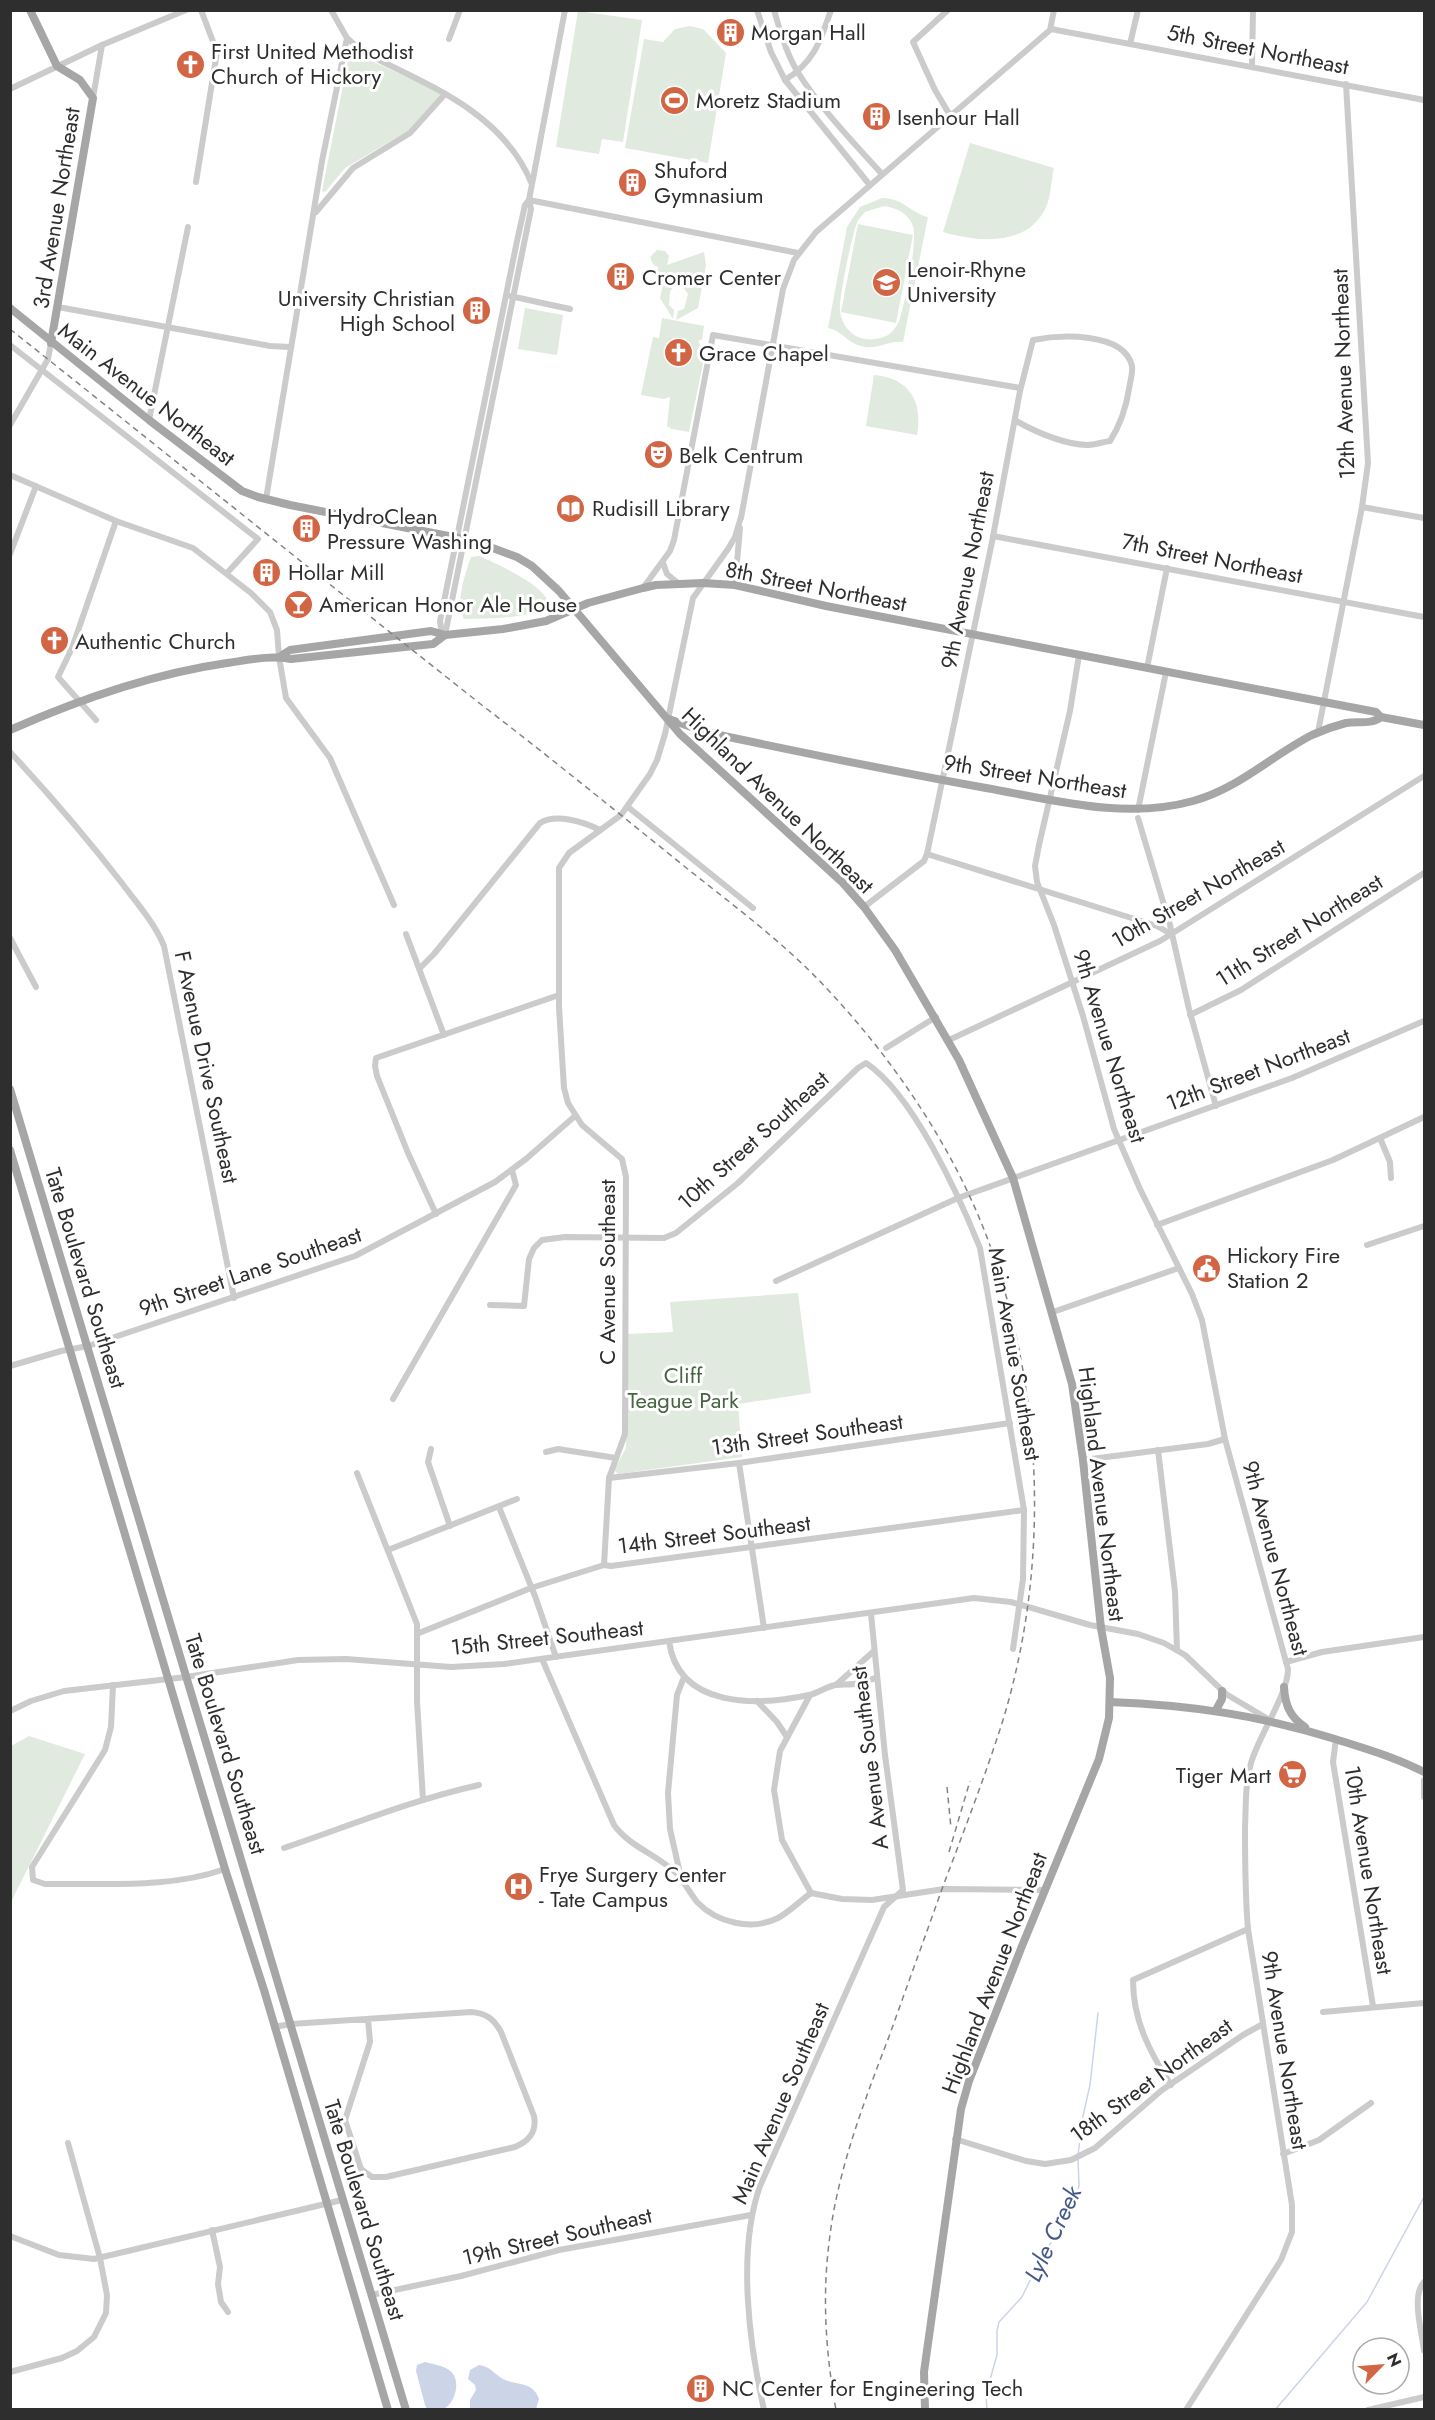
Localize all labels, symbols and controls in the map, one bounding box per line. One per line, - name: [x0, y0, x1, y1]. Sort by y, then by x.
- building icon: Morgan Hall: [714, 16, 746, 48]
- place label: Morgan Hall: [751, 16, 866, 48]
- street label: 5th Street Northeast: [1164, 16, 1352, 82]
- place label: First United Methodist Church of Hickory: [211, 35, 414, 92]
- church icon: First United Methodist Church of Hickory: [174, 48, 206, 80]
- sports icon: Moretz Stadium: [659, 84, 691, 116]
- place label: Moretz Stadium: [696, 84, 841, 116]
- building icon: Isenhour Hall: [860, 101, 892, 133]
- place label: Isenhour Hall: [897, 101, 1020, 133]
- street label: 3rd Avenue Northeast: [24, 104, 88, 311]
- place label: Shuford Gymnasium: [654, 154, 764, 211]
- building icon: Shuford Gymnasium: [617, 167, 649, 199]
- place label: Lenoir-Rhyne University: [907, 253, 1026, 310]
- building icon: Cromer Center: [605, 261, 637, 293]
- place label: Cromer Center: [642, 261, 781, 293]
- school or university icon: Lenoir-Rhyne University: [870, 266, 902, 298]
- street label: 12th Avenue Northeast: [1323, 268, 1363, 480]
- place label: University Christian High School: [278, 282, 455, 339]
- building icon: University Christian High School: [460, 295, 492, 327]
- street label: Main Avenue Northeast: [52, 315, 243, 474]
- church icon: Grace Chapel: [662, 337, 694, 369]
- place label: Grace Chapel: [699, 337, 829, 369]
- theatre icon: Belk Centrum: [642, 439, 674, 471]
- place label: Belk Centrum: [679, 439, 803, 471]
- street label: 9th Avenue Northeast: [932, 468, 1002, 672]
- library icon: Rudisill Library: [555, 492, 587, 524]
- place label: Rudisill Library: [592, 492, 730, 524]
- place label: HydroClean Pressure Washing: [327, 500, 492, 557]
- building icon: HydroClean Pressure Washing: [290, 513, 322, 545]
- street label: 7th Street Northeast: [1119, 525, 1306, 591]
- street label: 8th Street Northeast: [723, 553, 910, 619]
- building icon: Hollar Mill: [251, 556, 283, 588]
- place label: Hollar Mill: [288, 556, 384, 588]
- bar icon: American Honor Ale House: [282, 588, 314, 620]
- place label: American Honor Ale House: [319, 588, 577, 620]
- church icon: Authentic Church: [38, 625, 70, 657]
- place label: Authentic Church: [75, 625, 236, 657]
- street label: Highland Avenue Northeast: [675, 699, 882, 901]
- street label: 9th Street Northeast: [941, 746, 1129, 806]
- street label: 10th Street Northeast: [1106, 830, 1291, 956]
- street label: 11th Street Northeast: [1209, 865, 1389, 994]
- street label: 9th Avenue Northeast: [1065, 945, 1155, 1147]
- street label: F Avenue Drive Southeast: [167, 948, 247, 1187]
- street label: 12th Street Northeast: [1162, 1019, 1355, 1119]
- street label: 10th Street Southeast: [670, 1063, 836, 1217]
- street label: Tate Boulevard Southeast: [37, 1164, 135, 1393]
- street label: C Avenue Southeast: [591, 1179, 623, 1365]
- street label: 9th Street Lane Southeast: [134, 1218, 366, 1324]
- place label: Hickory Fire Station 2: [1227, 1239, 1340, 1296]
- street label: Main Avenue Southeast: [980, 1245, 1050, 1464]
- public building icon: Hickory Fire Station 2: [1190, 1252, 1222, 1284]
- park label: Cliff Teague Park: [627, 1359, 739, 1416]
- street label: Highland Avenue Northeast: [1070, 1365, 1134, 1624]
- street label: 13th Street Southeast: [709, 1405, 905, 1463]
- street label: 9th Avenue Northeast: [1235, 1457, 1318, 1660]
- street label: 14th Street Southeast: [616, 1506, 813, 1562]
- street label: 15th Street Southeast: [449, 1611, 646, 1663]
- street label: Tate Boulevard Southeast: [177, 1630, 275, 1859]
- street label: A Avenue Southeast: [842, 1664, 896, 1852]
- place label: Tiger Mart: [1176, 1759, 1272, 1791]
- supermarket icon: Tiger Mart: [1276, 1759, 1308, 1791]
- street label: 10th Avenue Northeast: [1337, 1763, 1401, 1977]
- street label: Highland Avenue Northeast: [933, 1847, 1055, 2098]
- place label: Frye Surgery Center - Tate Campus: [539, 1858, 727, 1915]
- hospital icon: Frye Surgery Center - Tate Campus: [502, 1871, 534, 1903]
- street label: 9th Avenue Northeast: [1253, 1948, 1317, 2152]
- street label: Main Avenue Southeast: [723, 1997, 837, 2209]
- street label: 18th Street Northeast: [1063, 2010, 1239, 2150]
- street label: Tate Boulevard Southeast: [316, 2096, 414, 2325]
- water label: Lyle Creek: [1015, 2179, 1091, 2287]
- street label: 19th Street Southeast: [459, 2198, 656, 2273]
- north arrow: [1351, 2336, 1411, 2396]
- text: N: [1381, 2349, 1407, 2370]
- building icon: NC Center for Engineering Tech: [685, 2372, 717, 2404]
- place label: NC Center for Engineering Tech: [722, 2372, 1023, 2404]

